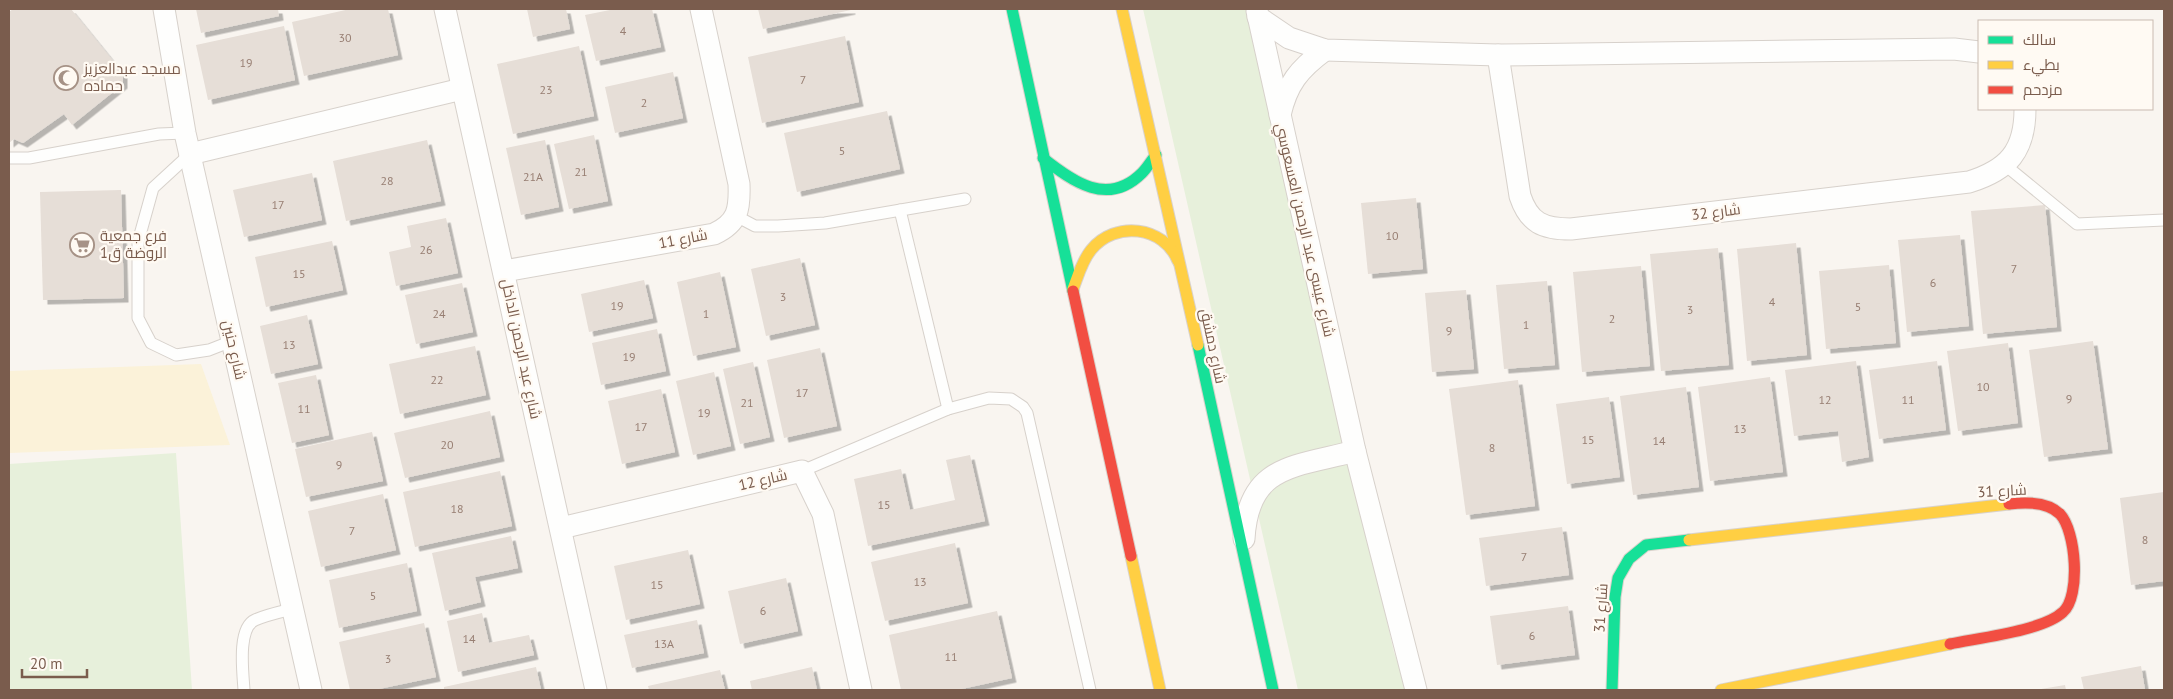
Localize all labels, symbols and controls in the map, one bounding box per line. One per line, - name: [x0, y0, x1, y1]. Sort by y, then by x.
- legend: [1978, 20, 2153, 110]
- house number: 4: [620, 23, 627, 38]
- house number: 30: [338, 30, 352, 45]
- text: سالك: [2023, 30, 2056, 49]
- house number: 19: [239, 55, 253, 70]
- text: بطيء: [2023, 55, 2060, 77]
- place label: مسجد عبدالعزيز حماده: [83, 59, 181, 95]
- mosque icon: مسجد عبدالعزيز حماده: [53, 65, 79, 91]
- house number: 7: [800, 72, 806, 87]
- text: مزدحم: [2023, 80, 2063, 100]
- house number: 23: [539, 82, 553, 97]
- house number: 2: [641, 95, 647, 110]
- street label: شارع عيسى عبد الرحمن العسعوسي: [1269, 121, 1339, 339]
- house number: 5: [839, 143, 845, 158]
- house number: 21: [574, 164, 588, 179]
- house number: 21A: [523, 169, 543, 184]
- house number: 28: [380, 173, 394, 188]
- house number: 17: [271, 197, 285, 212]
- street label: شارع 32: [1690, 199, 1742, 226]
- street label: شارع 11: [657, 224, 709, 255]
- place label: فرع جمعية الروضة ق1: [100, 226, 167, 263]
- house number: 10: [1385, 228, 1399, 243]
- supermarket icon: فرع جمعية الروضة ق1: [69, 232, 95, 258]
- house number: 26: [419, 242, 433, 257]
- house number: 7: [2011, 261, 2017, 276]
- house number: 15: [292, 266, 306, 281]
- house number: 6: [1930, 275, 1936, 290]
- street label: شارع عبد الرحمن الداخل: [495, 277, 546, 421]
- house number: 3: [780, 289, 786, 304]
- house number: 4: [1769, 294, 1776, 309]
- house number: 19: [610, 298, 624, 313]
- house number: 5: [1855, 299, 1861, 314]
- house number: 3: [1687, 302, 1693, 317]
- house number: 24: [432, 306, 446, 321]
- house number: 1: [703, 306, 709, 321]
- street label: شارع دمشق: [1194, 307, 1231, 386]
- house number: 2: [1609, 311, 1615, 326]
- house number: 1: [1523, 317, 1529, 332]
- street label: شارع حنين: [216, 318, 251, 382]
- house number: 9: [1446, 323, 1452, 338]
- house number: 13: [282, 337, 296, 352]
- house number: 19: [622, 349, 636, 364]
- house number: 22: [430, 372, 444, 387]
- house number: 10: [1976, 379, 1990, 394]
- house number: 17: [795, 385, 809, 400]
- house number: 9: [2066, 391, 2072, 406]
- house number: 12: [1818, 392, 1832, 407]
- house number: 11: [1901, 392, 1915, 407]
- house number: 21: [740, 395, 754, 410]
- house number: 11: [297, 401, 311, 416]
- house number: 19: [697, 405, 711, 420]
- house number: 17: [634, 419, 648, 434]
- house number: 13: [1733, 421, 1747, 436]
- house number: 15: [1581, 432, 1595, 447]
- house number: 14: [1652, 433, 1666, 448]
- house number: 20: [440, 437, 454, 452]
- house number: 8: [1489, 440, 1495, 455]
- house number: 9: [336, 457, 342, 472]
- street label: شارع 12: [737, 465, 790, 496]
- street label: شارع 31: [1977, 480, 2027, 503]
- house number: 15: [877, 497, 891, 512]
- house number: 18: [450, 501, 464, 516]
- house number: 7: [349, 523, 355, 538]
- house number: 8: [2142, 532, 2148, 547]
- house number: 7: [1521, 549, 1527, 564]
- house number: 13: [913, 574, 927, 589]
- house number: 15: [650, 577, 664, 592]
- street label: شارع 31: [1589, 583, 1614, 633]
- house number: 5: [370, 588, 376, 603]
- house number: 6: [760, 603, 766, 618]
- house number: 6: [1529, 628, 1535, 643]
- house number: 14: [462, 631, 476, 646]
- house number: 13A: [654, 636, 674, 651]
- scale bar: [22, 646, 88, 678]
- house number: 11: [944, 649, 958, 664]
- house number: 3: [385, 651, 391, 666]
- text: 20 m: [30, 654, 63, 673]

